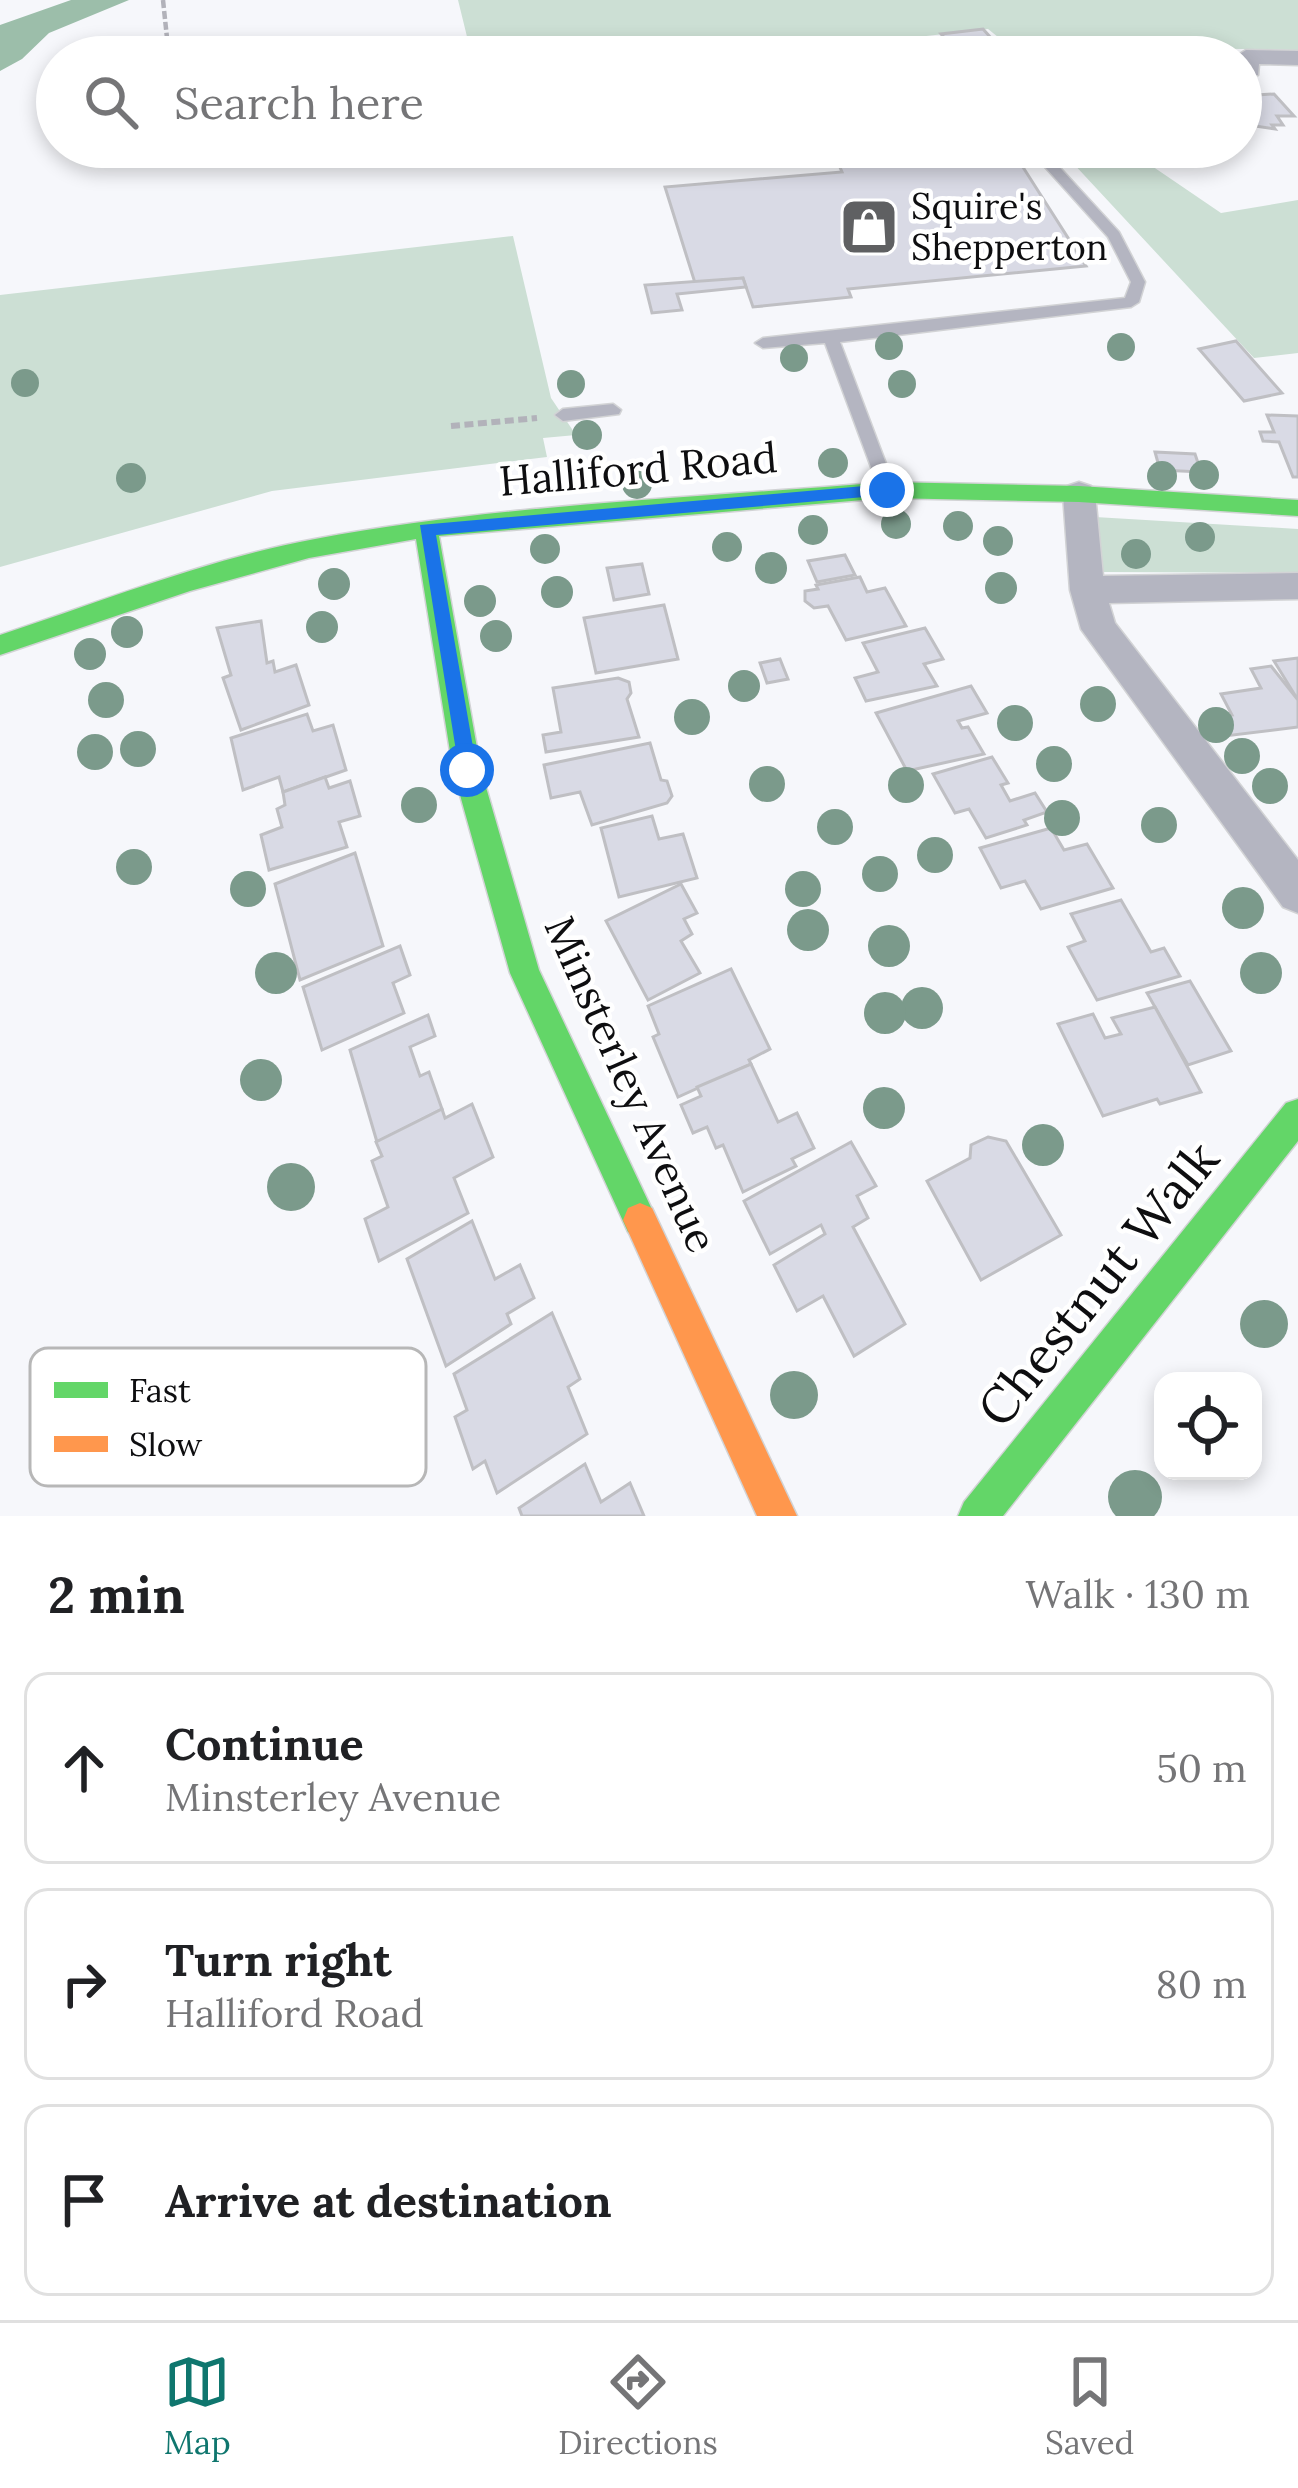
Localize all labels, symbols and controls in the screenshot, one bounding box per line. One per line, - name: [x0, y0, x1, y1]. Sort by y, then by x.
- search box: [36, 36, 1262, 168]
- icon: search: [78, 69, 144, 135]
- text: Search here: [174, 74, 424, 131]
- place label: Squire's Shepperton: [911, 183, 1108, 270]
- shop icon: Squire's Shepperton: [838, 196, 900, 258]
- street label: Halliford Road: [497, 430, 779, 508]
- route end: [860, 463, 914, 517]
- route start: [440, 743, 494, 797]
- street label: Minsterley Avenue: [533, 908, 729, 1260]
- street label: Chestnut Walk: [963, 1128, 1233, 1439]
- legend: [30, 1348, 426, 1486]
- text: Fast: [129, 1369, 191, 1411]
- map controls: [1154, 1372, 1262, 1480]
- button: locate: [1154, 1372, 1262, 1480]
- text: Slow: [129, 1423, 203, 1465]
- text: 2 min: [48, 1562, 185, 1627]
- text: Walk · 130 m: [1026, 1569, 1250, 1619]
- text: Continue: [165, 1715, 364, 1772]
- icon: ahead: [51, 1735, 117, 1801]
- text: 50 m: [1156, 1743, 1247, 1793]
- text: Minsterley Avenue: [165, 1772, 501, 1822]
- text: Turn right: [165, 1931, 392, 1988]
- icon: right: [51, 1951, 117, 2017]
- text: 80 m: [1156, 1959, 1247, 2009]
- text: Halliford Road: [165, 1988, 424, 2038]
- icon: arrive: [51, 2167, 117, 2233]
- text: Arrive at destination: [165, 2172, 612, 2229]
- tab: Map: [164, 2349, 231, 2463]
- tab: Directions: [558, 2349, 718, 2463]
- tab: Saved: [1045, 2349, 1134, 2463]

